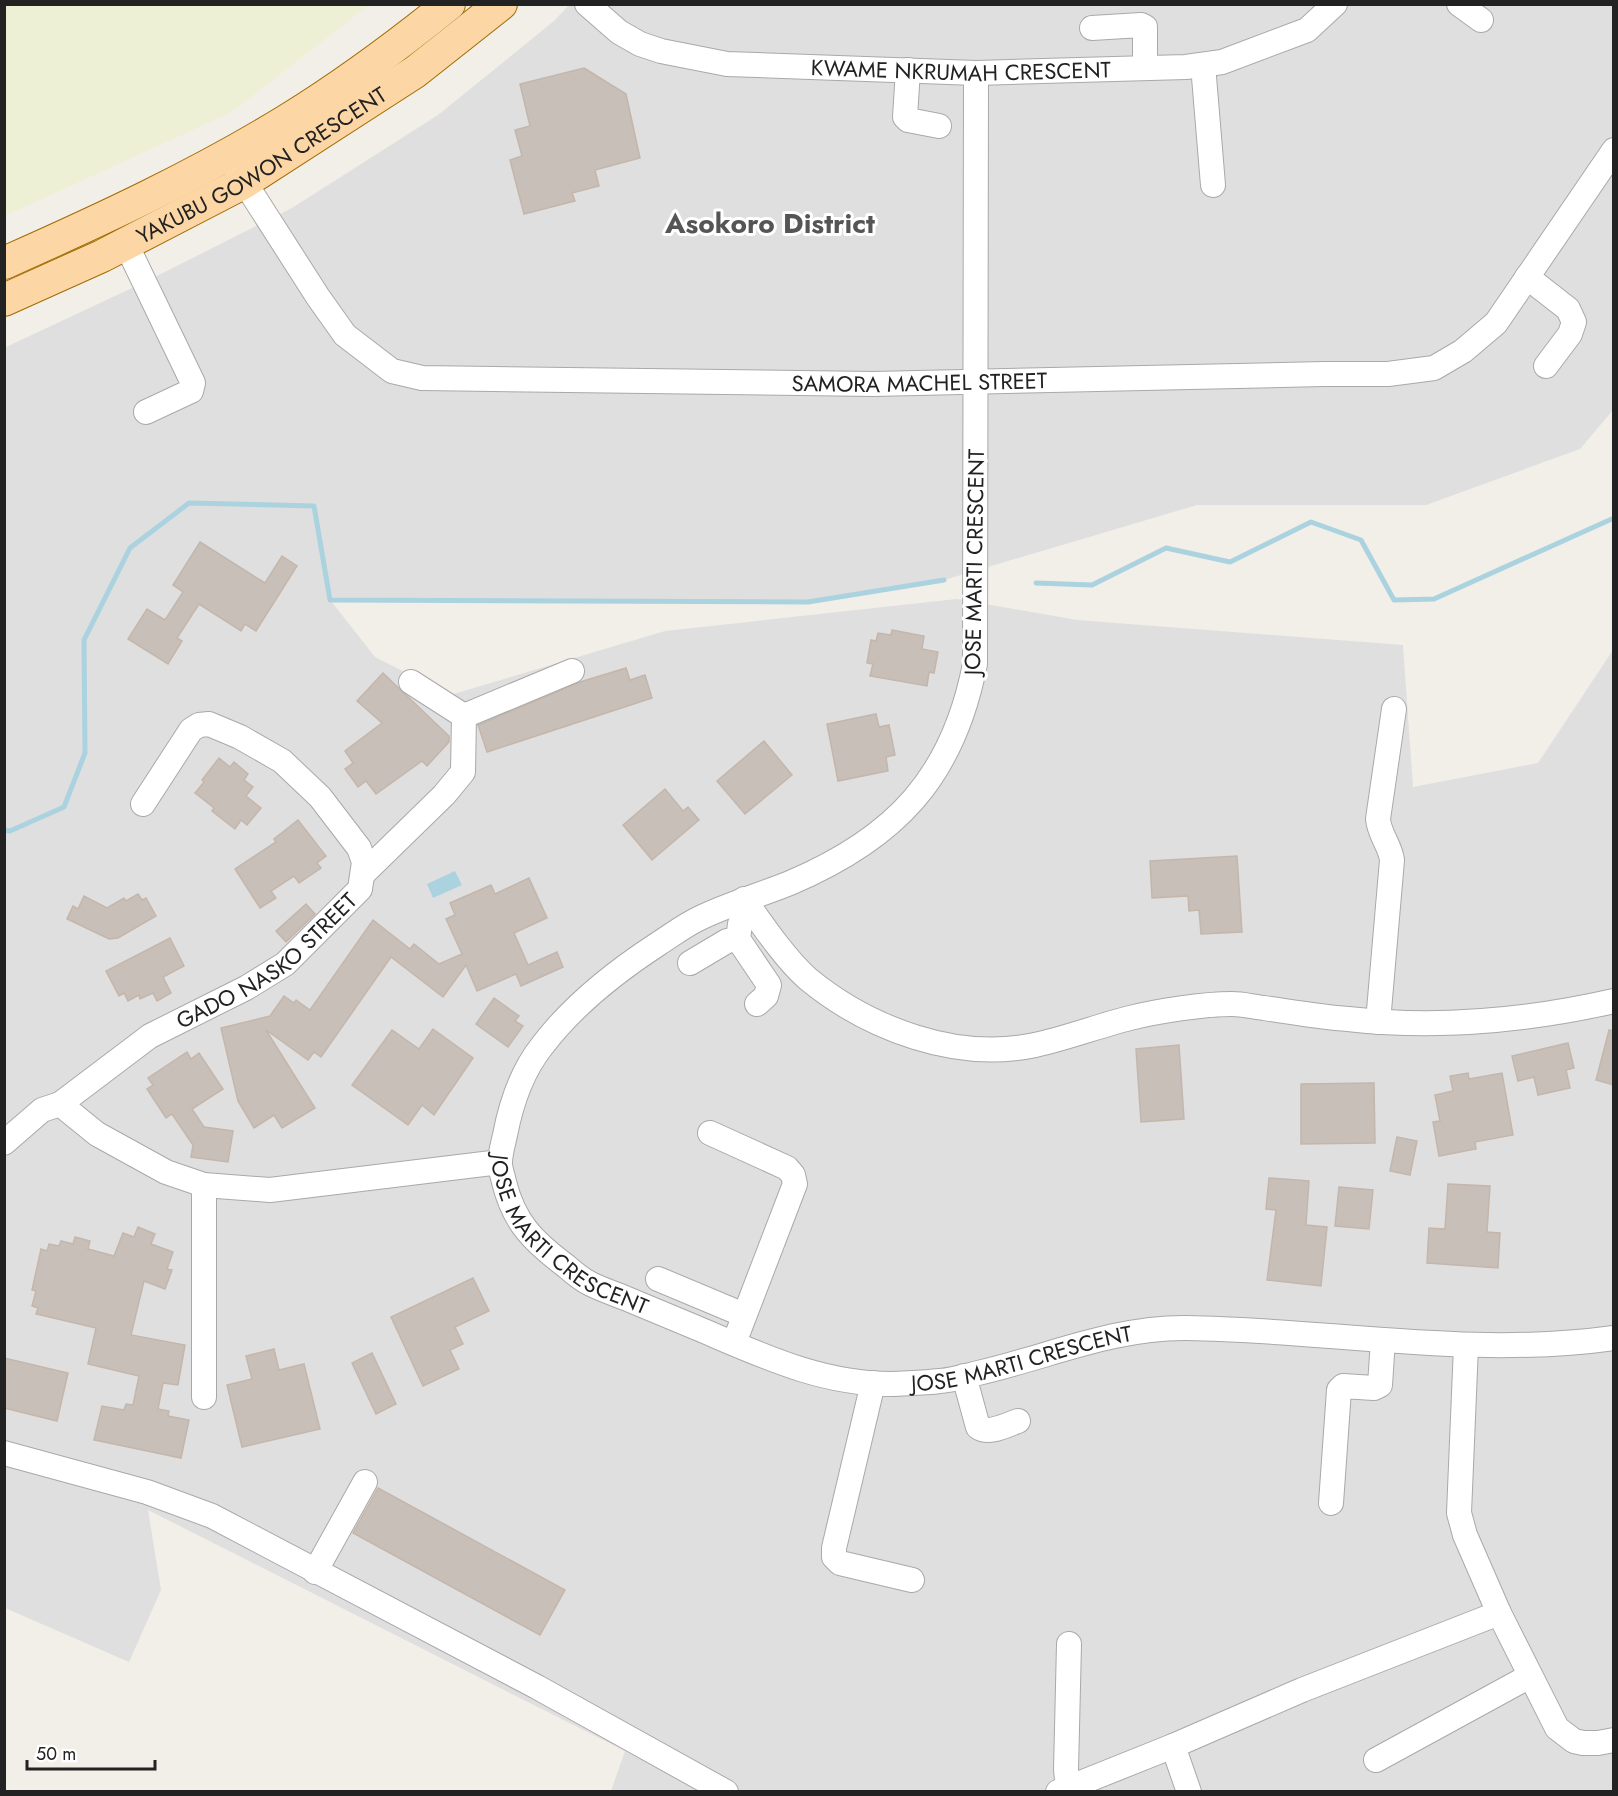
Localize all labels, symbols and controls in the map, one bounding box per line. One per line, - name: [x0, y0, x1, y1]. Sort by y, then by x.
- street label: KWAME NKRUMAH CRESCENT: [810, 51, 1112, 89]
- street label: YAKUBU GOWON CRESCENT: [131, 78, 393, 252]
- district label: Asokoro District: [664, 203, 875, 244]
- street label: SAMORA MACHEL STREET: [791, 364, 1048, 400]
- street label: JOSE MARTI CRESCENT: [956, 448, 992, 678]
- street label: GADO NASKO STREET: [170, 884, 365, 1036]
- street label: JOSE MARTI CRESCENT: [483, 1150, 654, 1322]
- street label: JOSE MARTI CRESCENT: [907, 1317, 1135, 1399]
- scale bar: [27, 1733, 154, 1771]
- text: 50 m: [36, 1741, 76, 1767]

